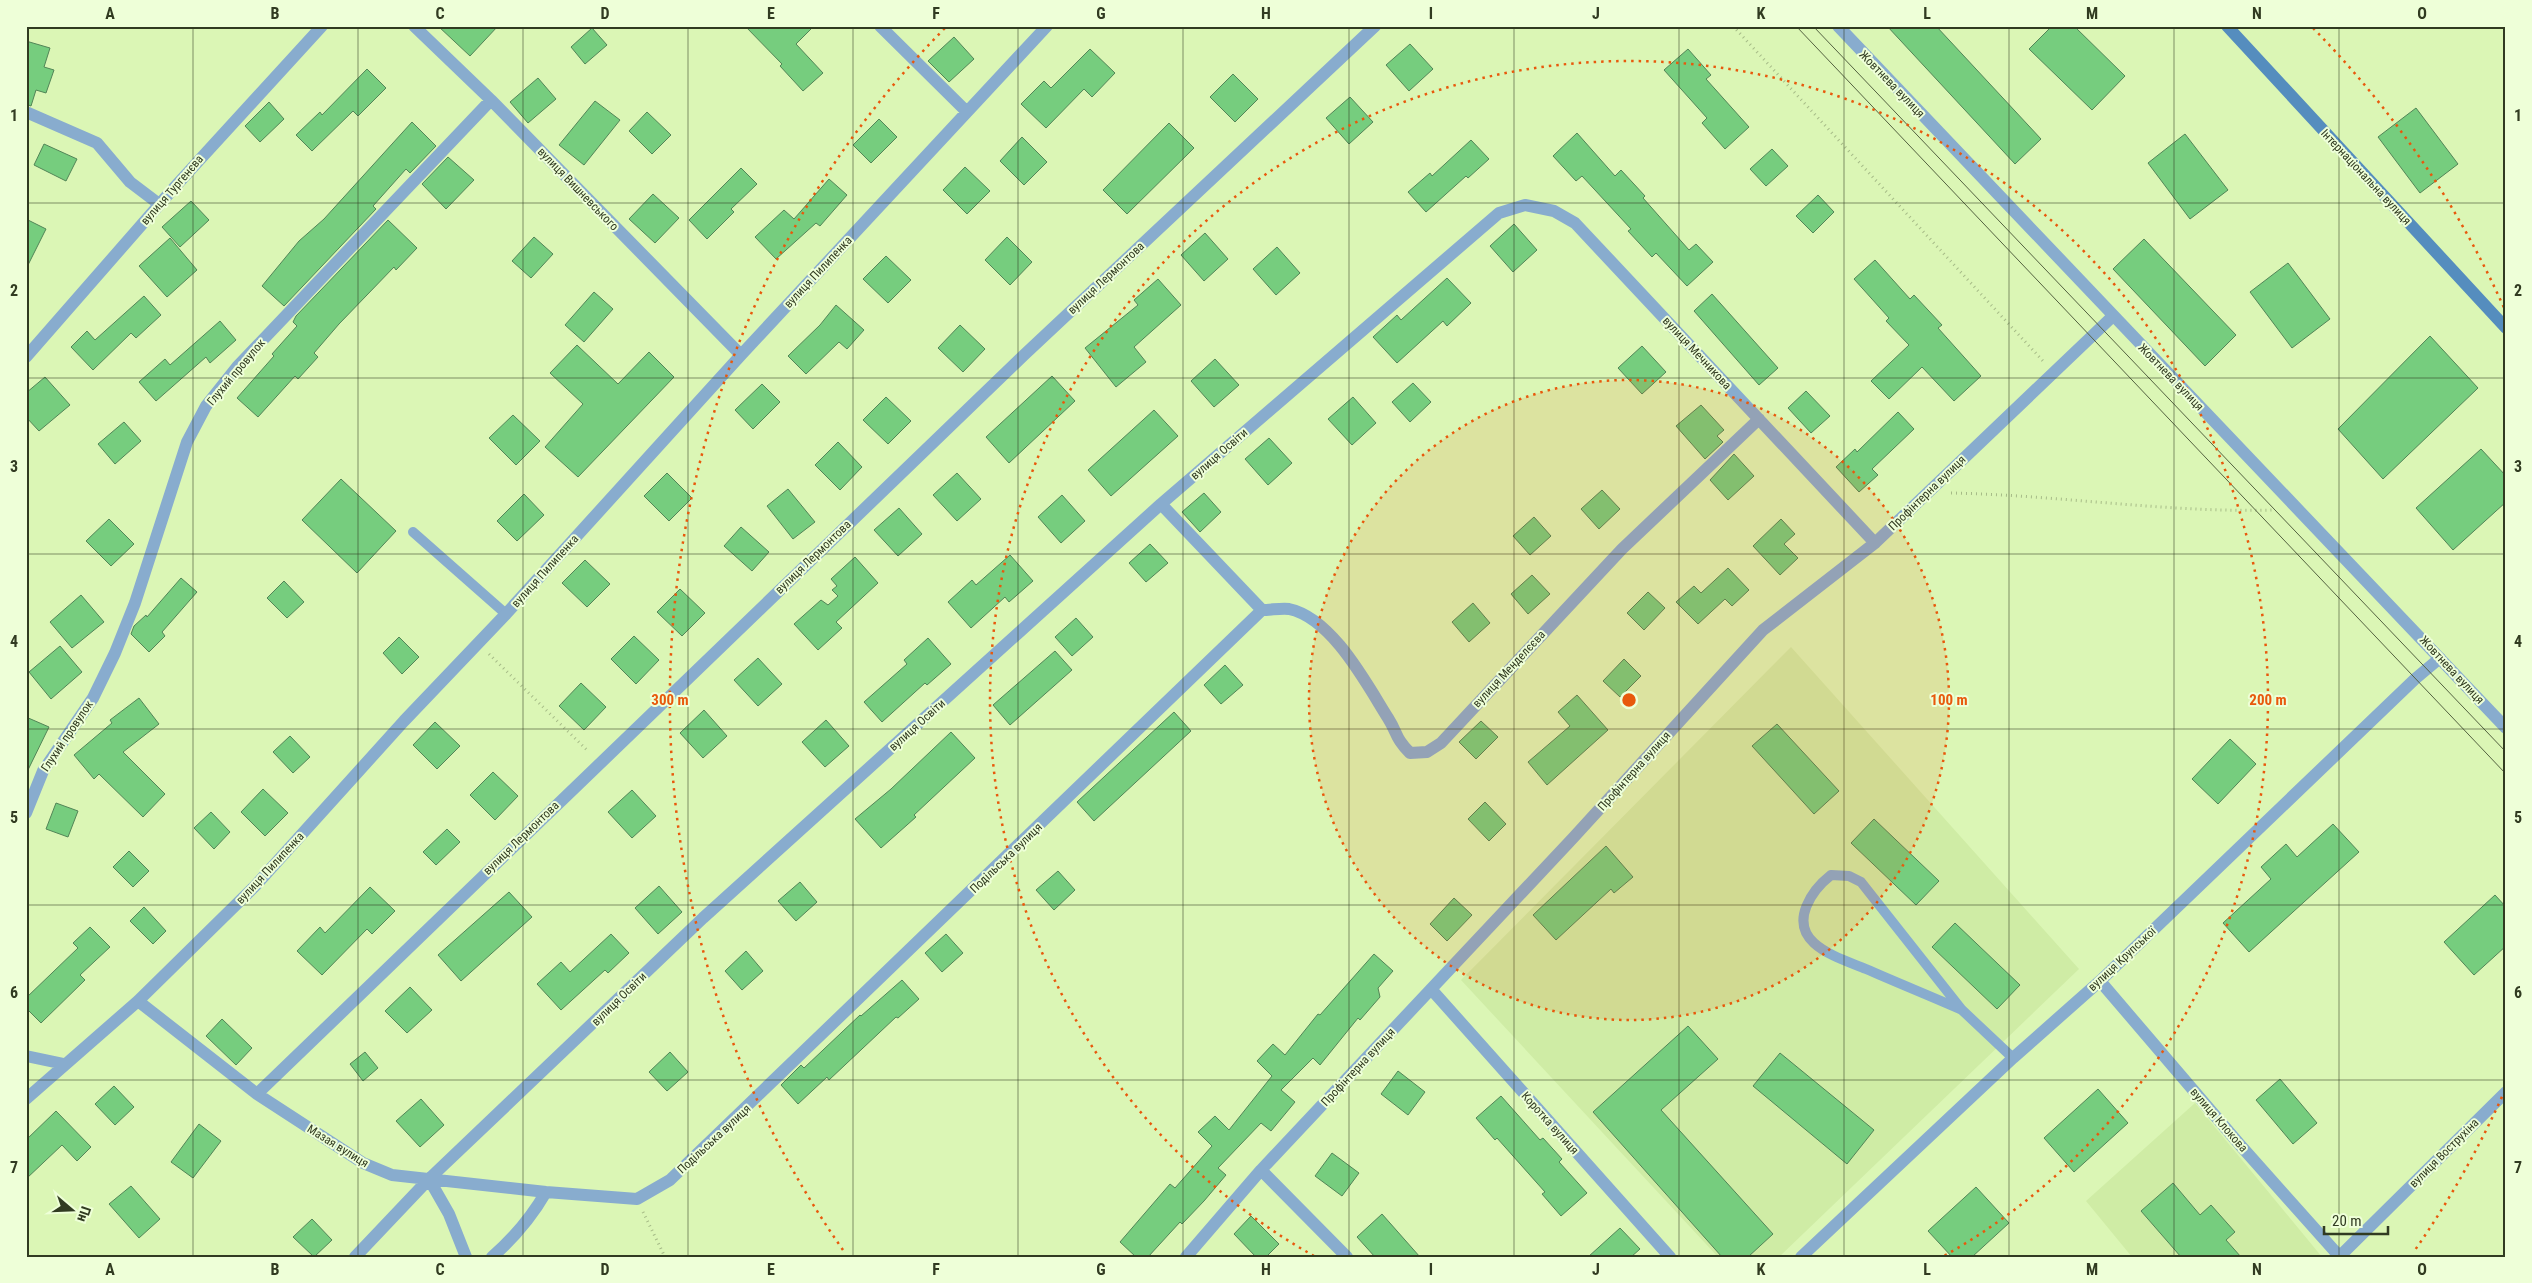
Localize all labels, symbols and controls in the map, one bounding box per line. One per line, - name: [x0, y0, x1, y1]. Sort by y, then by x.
- text: A: [105, 4, 115, 23]
- text: B: [271, 4, 280, 23]
- text: C: [435, 4, 445, 23]
- text: D: [600, 4, 610, 23]
- text: E: [767, 4, 775, 23]
- text: F: [932, 4, 940, 23]
- text: G: [1096, 4, 1106, 23]
- text: H: [1261, 4, 1271, 23]
- text: I: [1429, 4, 1433, 23]
- text: J: [1592, 4, 1600, 23]
- text: K: [1757, 4, 1766, 23]
- text: L: [1923, 4, 1931, 23]
- text: M: [2086, 4, 2098, 23]
- text: N: [2252, 4, 2262, 23]
- text: O: [2417, 4, 2427, 23]
- street label: Жовтнева вулиця: [1856, 48, 1928, 120]
- text: 1: [10, 106, 18, 125]
- text: 1: [2514, 106, 2522, 125]
- street label: Інтернаціональна вулиця: [2318, 126, 2414, 228]
- street label: вулиця Вишневського: [535, 145, 621, 233]
- street label: вулиця Тургенєва: [138, 152, 206, 228]
- street label: вулиця Пилипенка: [781, 233, 855, 311]
- street label: вулиця Лермонтова: [1065, 239, 1147, 317]
- text: 2: [10, 281, 18, 300]
- text: 2: [2514, 281, 2522, 300]
- street label: вулиця Мечникова: [1660, 314, 1734, 392]
- street label: Глухий провулок: [204, 336, 268, 408]
- street label: Жовтнева вулиця: [2135, 341, 2207, 413]
- street label: вулиця Освіти: [1188, 426, 1250, 482]
- street label: Профінтерна вулиця: [1886, 453, 1968, 533]
- text: 3: [10, 457, 18, 476]
- text: 3: [2514, 457, 2522, 476]
- street label: вулиця Лермонтова: [772, 517, 854, 597]
- street label: вулиця Пилипенка: [509, 532, 581, 610]
- street label: вулиця Менделєєва: [1470, 627, 1548, 710]
- text: 4: [10, 632, 18, 651]
- text: 4: [2514, 632, 2522, 651]
- street label: Жовтнева вулиця: [2417, 633, 2487, 707]
- text: 300 m: [651, 691, 689, 709]
- centre of rings: [1620, 691, 1638, 709]
- text: 100 m: [1930, 691, 1968, 709]
- text: 200 m: [2249, 691, 2287, 709]
- street label: вулиця Освіти: [886, 696, 948, 754]
- street label: Глухий провулок: [38, 698, 96, 774]
- street label: Профінтерна вулиця: [1595, 729, 1673, 813]
- street label: вулиця Лермонтова: [480, 798, 562, 878]
- text: 5: [10, 808, 18, 827]
- text: 5: [2514, 808, 2522, 827]
- street label: Подільська вулиця: [967, 820, 1045, 896]
- street label: вулиця Пилипенка: [233, 829, 307, 907]
- street label: вулиця Крупської: [2085, 923, 2160, 994]
- street label: вулиця Освіти: [589, 969, 649, 1029]
- text: 6: [10, 983, 18, 1002]
- text: 6: [2514, 983, 2522, 1002]
- street label: Профінтерна вулиця: [1318, 1025, 1398, 1109]
- street label: вулиця Клокова: [2187, 1085, 2251, 1155]
- street label: Коротка вулиця: [1518, 1089, 1582, 1157]
- street label: Подільська вулиця: [675, 1102, 753, 1176]
- street label: вулиця Вострухіна: [2407, 1115, 2482, 1190]
- street label: Мазая вулиця: [305, 1122, 371, 1170]
- text: 7: [10, 1158, 18, 1177]
- text: 7: [2514, 1158, 2522, 1177]
- north arrow: [48, 1186, 98, 1236]
- scale bar: [2324, 1203, 2388, 1235]
- text: Пн: [74, 1204, 94, 1224]
- text: 20 m: [2332, 1212, 2362, 1230]
- text: A: [105, 1260, 115, 1279]
- text: B: [271, 1260, 280, 1279]
- text: C: [435, 1260, 445, 1279]
- text: D: [600, 1260, 610, 1279]
- text: E: [767, 1260, 775, 1279]
- text: F: [932, 1260, 940, 1279]
- text: G: [1096, 1260, 1106, 1279]
- text: H: [1261, 1260, 1271, 1279]
- text: I: [1429, 1260, 1433, 1279]
- text: J: [1592, 1260, 1600, 1279]
- text: K: [1757, 1260, 1766, 1279]
- text: L: [1923, 1260, 1931, 1279]
- text: M: [2086, 1260, 2098, 1279]
- text: N: [2252, 1260, 2262, 1279]
- text: O: [2417, 1260, 2427, 1279]

